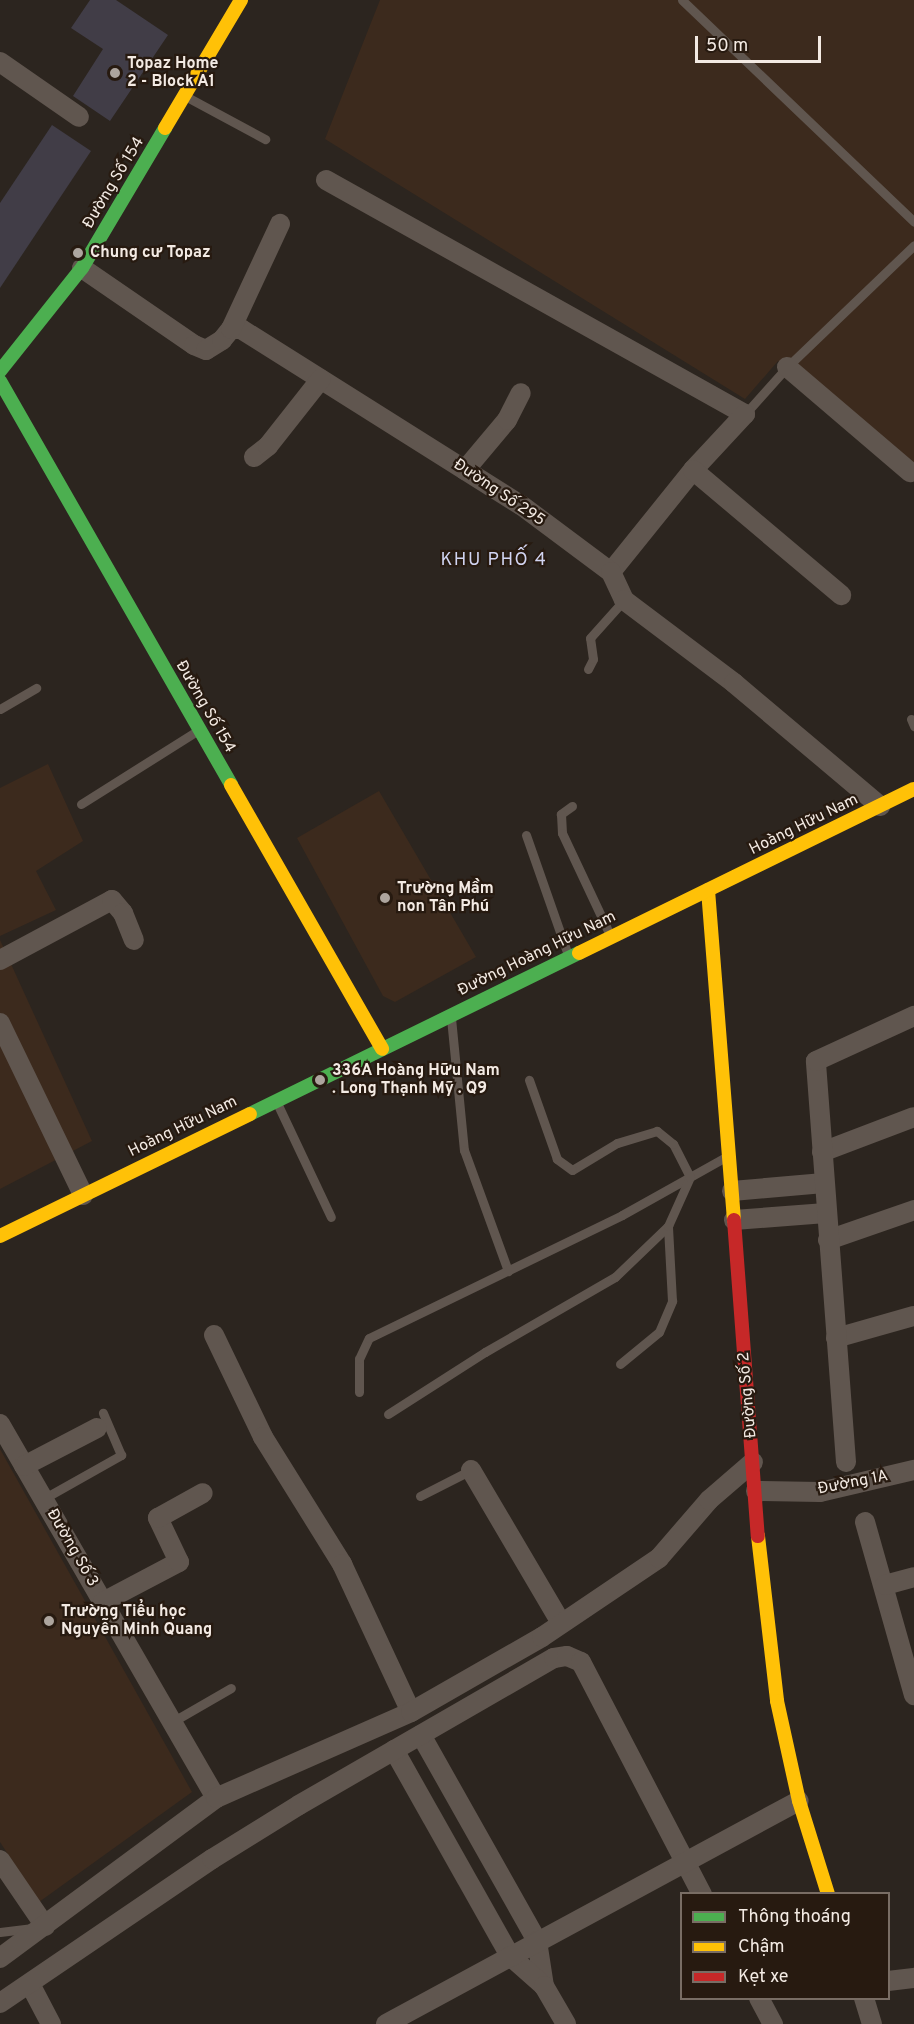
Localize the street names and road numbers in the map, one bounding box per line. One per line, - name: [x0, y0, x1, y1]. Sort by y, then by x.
- street label: Đường Số 154: [79, 134, 149, 232]
- street label: Đường Số 295: [450, 455, 548, 531]
- street label: Đường Số 154: [171, 658, 239, 756]
- street label: Hoàng Hữu Nam: [746, 790, 862, 860]
- street label: Đường Hoàng Hữu Nam: [455, 907, 619, 1001]
- street label: Hoàng Hữu Nam: [125, 1092, 241, 1162]
- street label: Đường Số 2: [735, 1351, 761, 1439]
- street label: Đường 1A: [816, 1467, 890, 1499]
- street label: Đường Số 3: [42, 1506, 102, 1590]

